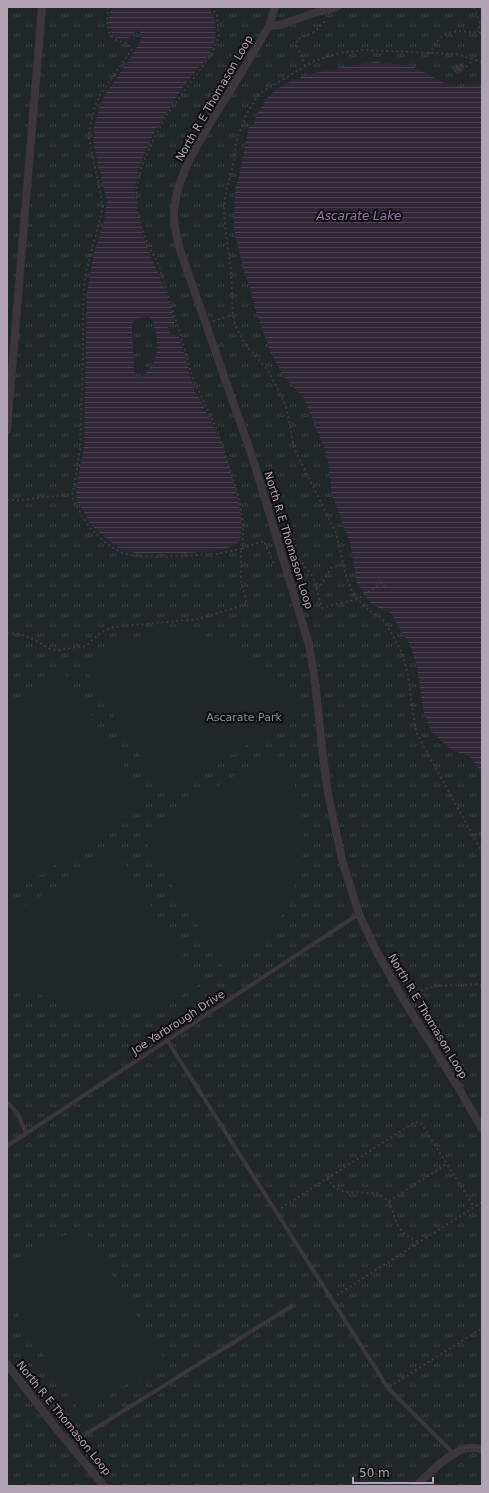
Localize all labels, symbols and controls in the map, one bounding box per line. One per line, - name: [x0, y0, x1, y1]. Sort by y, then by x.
- street label: North R E Thomason Loop: [173, 33, 256, 163]
- water label: Ascarate Lake: [316, 209, 401, 223]
- street label: North R E Thomason Loop: [261, 470, 316, 610]
- park label: Ascarate Park: [206, 711, 282, 724]
- street label: North R E Thomason Loop: [385, 952, 470, 1081]
- street label: Joe Yarbrough Drive: [128, 987, 227, 1058]
- street label: North R E Thomason Loop: [14, 1359, 114, 1478]
- scale bar: [353, 1459, 433, 1485]
- text: 50 m: [359, 1466, 390, 1480]

